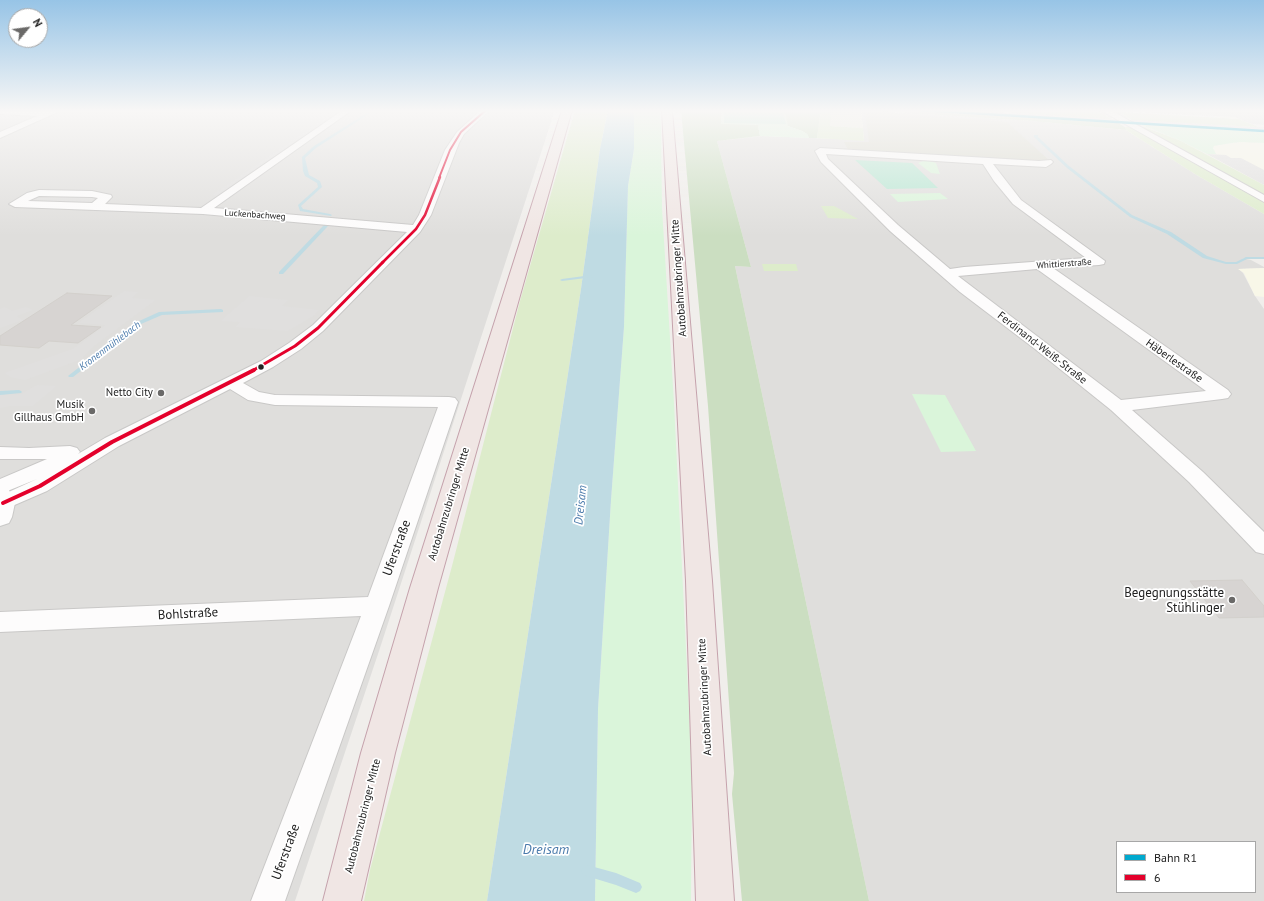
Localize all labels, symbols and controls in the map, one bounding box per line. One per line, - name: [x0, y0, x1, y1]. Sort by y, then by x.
- north arrow: [8, 8, 48, 48]
- text: N: [30, 16, 45, 29]
- street label: Luckenbachweg: [224, 207, 286, 223]
- street label: Autobahnzubringer Mitte: [668, 219, 690, 337]
- street label: Whittierstraße: [1036, 257, 1092, 271]
- street label: Ferdinand-Weiß-Straße: [995, 309, 1089, 387]
- water label: Kronenmühlebach: [77, 319, 143, 373]
- street label: Häberlestraße: [1143, 337, 1205, 385]
- unlabelled marker: [256, 362, 266, 372]
- place label: Netto City: [106, 386, 153, 400]
- marker: Netto City: [156, 388, 166, 398]
- place label: Musik Gillhaus GmbH: [14, 398, 84, 424]
- marker: Musik Gillhaus GmbH: [87, 406, 97, 416]
- street label: Autobahnzubringer Mitte: [426, 446, 472, 562]
- water label: Dreisam: [572, 484, 590, 526]
- street label: Uferstraße: [380, 518, 414, 578]
- place label: Begegnungsstätte Stühlinger: [1124, 585, 1224, 616]
- marker: Begegnungsstätte Stühlinger: [1227, 595, 1237, 605]
- street label: Bohlstraße: [157, 605, 219, 623]
- street label: Autobahnzubringer Mitte: [695, 638, 715, 756]
- street label: Autobahnzubringer Mitte: [342, 757, 384, 875]
- street label: Uferstraße: [269, 822, 303, 882]
- legend: [1116, 841, 1256, 893]
- water label: Dreisam: [523, 842, 569, 858]
- text: Bahn R1: [1154, 850, 1197, 865]
- text: 6: [1154, 870, 1161, 885]

